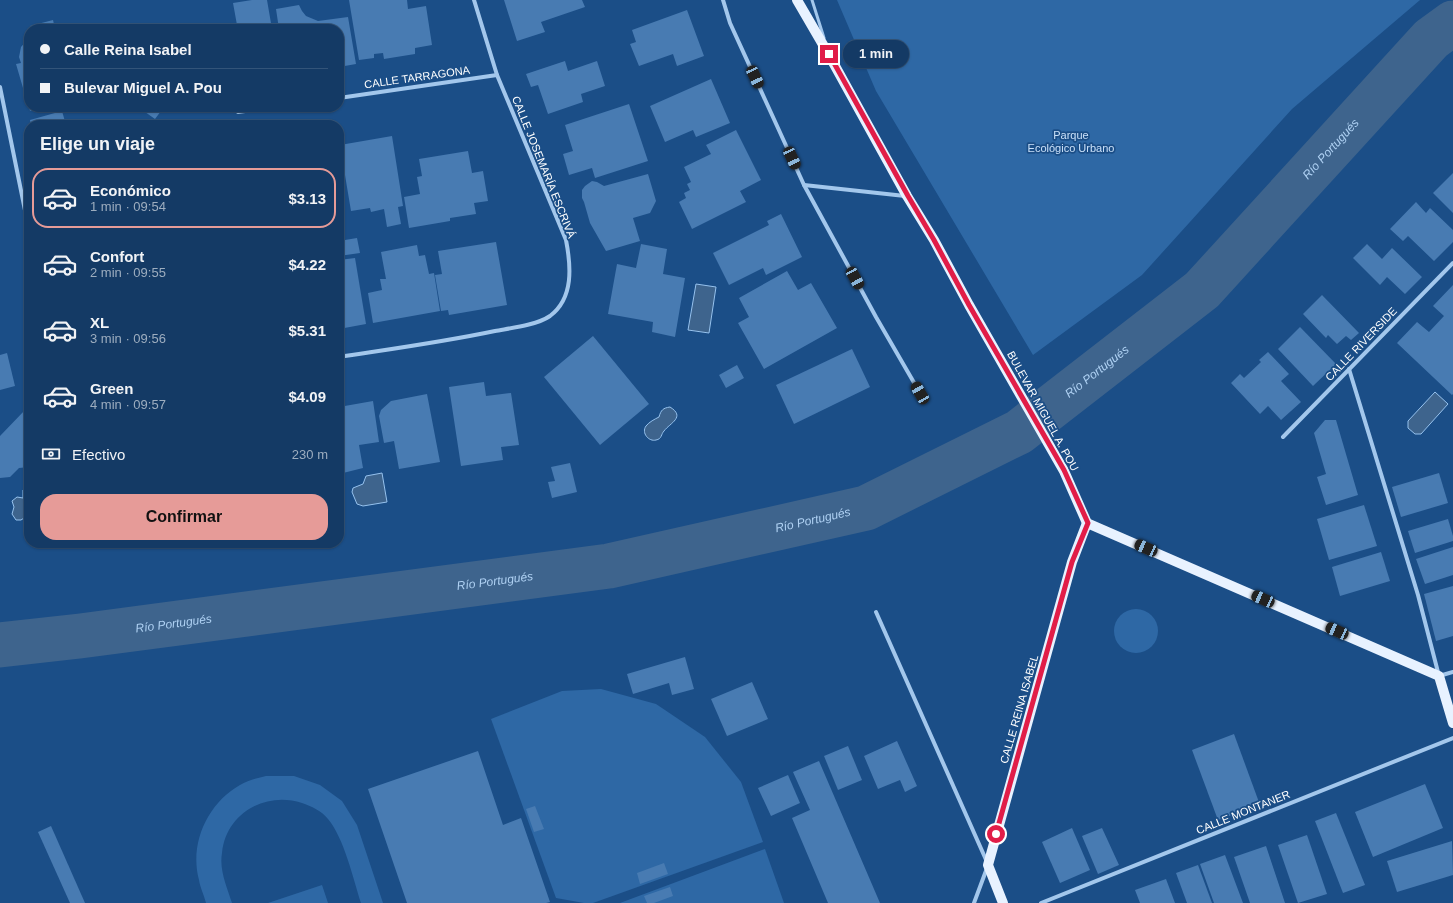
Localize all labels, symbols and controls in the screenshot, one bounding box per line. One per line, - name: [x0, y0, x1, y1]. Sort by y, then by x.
- callout: 1 min: [843, 40, 909, 68]
- text: Calle Reina Isabel: [64, 41, 192, 58]
- route end: [820, 45, 838, 63]
- text: 1 min: [859, 46, 893, 61]
- street label: CALLE TARRAGONA: [363, 64, 471, 90]
- car: [744, 64, 766, 90]
- text: Bulevar Miguel A. Pou: [64, 79, 222, 96]
- street label: CALLE JOSEMARÍA ESCRIVÁ: [510, 94, 578, 240]
- water label: Río Portugués: [1300, 116, 1362, 182]
- park label: Parque Ecológico Urbano: [1028, 129, 1114, 154]
- text: Elige un viaje: [40, 134, 155, 154]
- car: [781, 145, 803, 171]
- icon: car: [42, 180, 78, 216]
- text: Económico: [90, 182, 171, 199]
- text: $3.13: [288, 190, 326, 207]
- text: 1 min · 09:54: [90, 199, 166, 214]
- icon: car: [42, 246, 78, 282]
- text: Confort: [90, 248, 144, 265]
- text: $4.22: [288, 256, 326, 273]
- text: 2 min · 09:55: [90, 265, 166, 280]
- car: [844, 265, 866, 291]
- street label: CALLE RIVERSIDE: [1323, 305, 1399, 383]
- icon: car: [42, 312, 78, 348]
- text: XL: [90, 314, 109, 331]
- text: $5.31: [288, 322, 326, 339]
- text: 3 min · 09:56: [90, 331, 166, 346]
- water label: Río Portugués: [1062, 342, 1132, 401]
- street label: BULEVAR MIGUEL A. POU: [1005, 349, 1081, 473]
- icon: car: [42, 378, 78, 414]
- text: Green: [90, 380, 133, 397]
- car: [909, 380, 931, 406]
- text: $4.09: [288, 388, 326, 405]
- text: 4 min · 09:57: [90, 397, 166, 412]
- icon: cash: [40, 443, 62, 465]
- text: Efectivo: [72, 446, 125, 463]
- text: 230 m: [292, 447, 328, 462]
- button: Confirmar: [40, 494, 328, 540]
- water label: Río Portugués: [774, 505, 852, 535]
- car: [1133, 538, 1159, 558]
- water label: Río Portugués: [456, 569, 534, 593]
- car: [1250, 589, 1276, 609]
- water label: Río Portugués: [135, 612, 213, 636]
- car: [1324, 621, 1350, 641]
- street label: CALLE REINA ISABEL: [998, 653, 1040, 765]
- street label: CALLE MONTANER: [1194, 788, 1292, 836]
- route start: [987, 825, 1005, 843]

